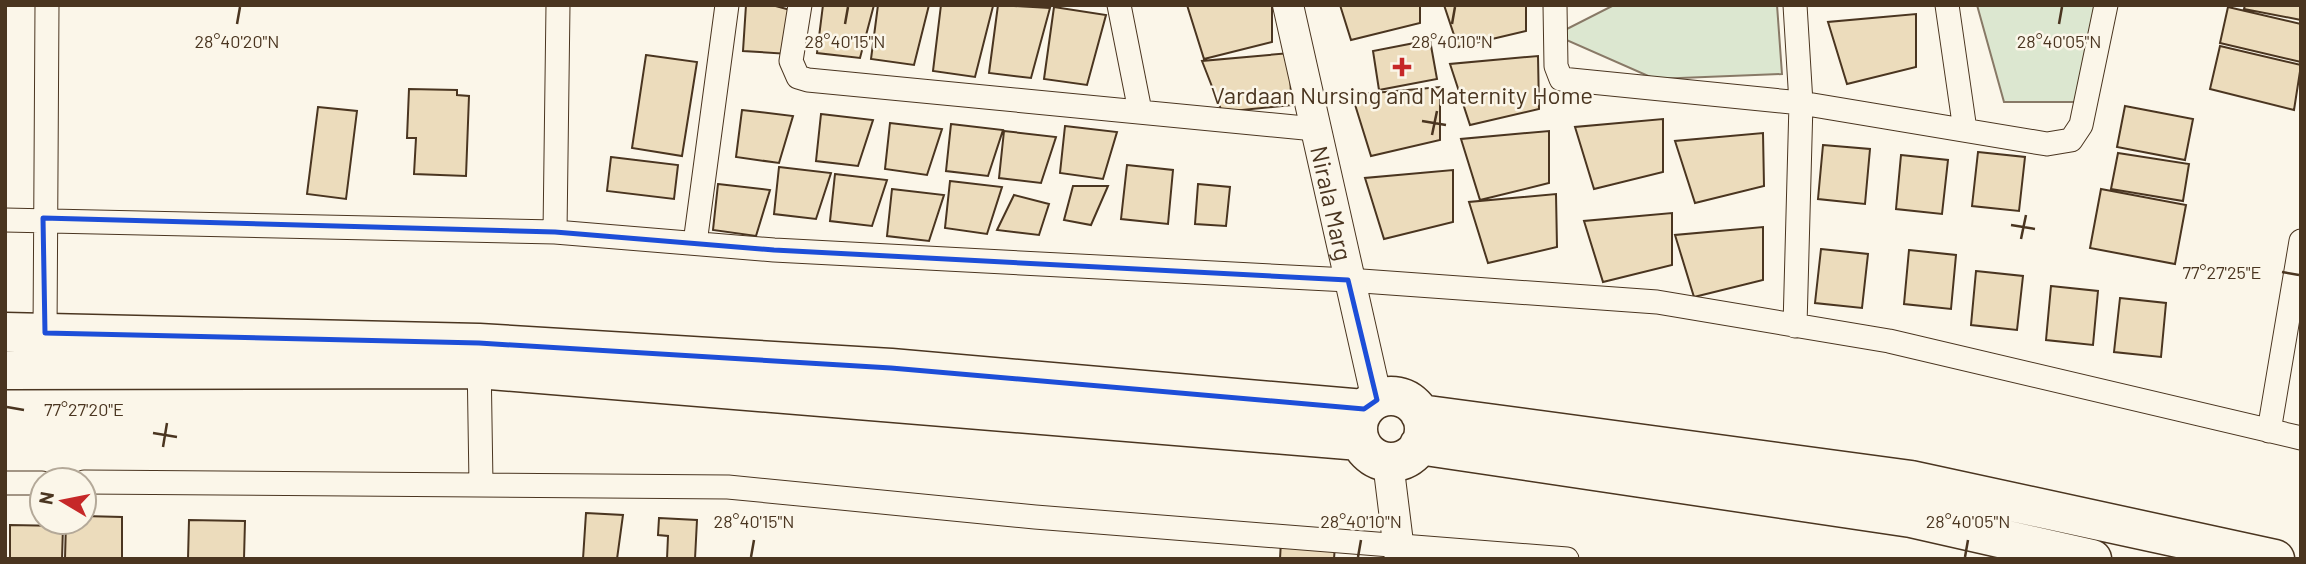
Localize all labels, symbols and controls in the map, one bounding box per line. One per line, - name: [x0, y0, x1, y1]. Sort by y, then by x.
- text: 28°40'20"N: [194, 30, 280, 52]
- text: 28°40'15"N: [805, 30, 885, 52]
- text: 28°40'10"N: [1411, 30, 1493, 52]
- text: 28°40'05"N: [2017, 30, 2101, 52]
- marker: Vardaan Nursing and Maternity Home: [1392, 57, 1412, 77]
- place label: Vardaan Nursing and Maternity Home: [1211, 80, 1593, 109]
- street label: Nirala Marg: [1306, 143, 1360, 263]
- text: 77°27'25"E: [2183, 261, 2261, 283]
- text: 77°27'20"E: [44, 398, 124, 420]
- north arrow: [28, 466, 98, 536]
- text: N: [33, 490, 58, 506]
- text: 28°40'15"N: [714, 510, 794, 532]
- text: 28°40'10"N: [1320, 510, 1402, 532]
- text: 28°40'05"N: [1926, 510, 2010, 532]

